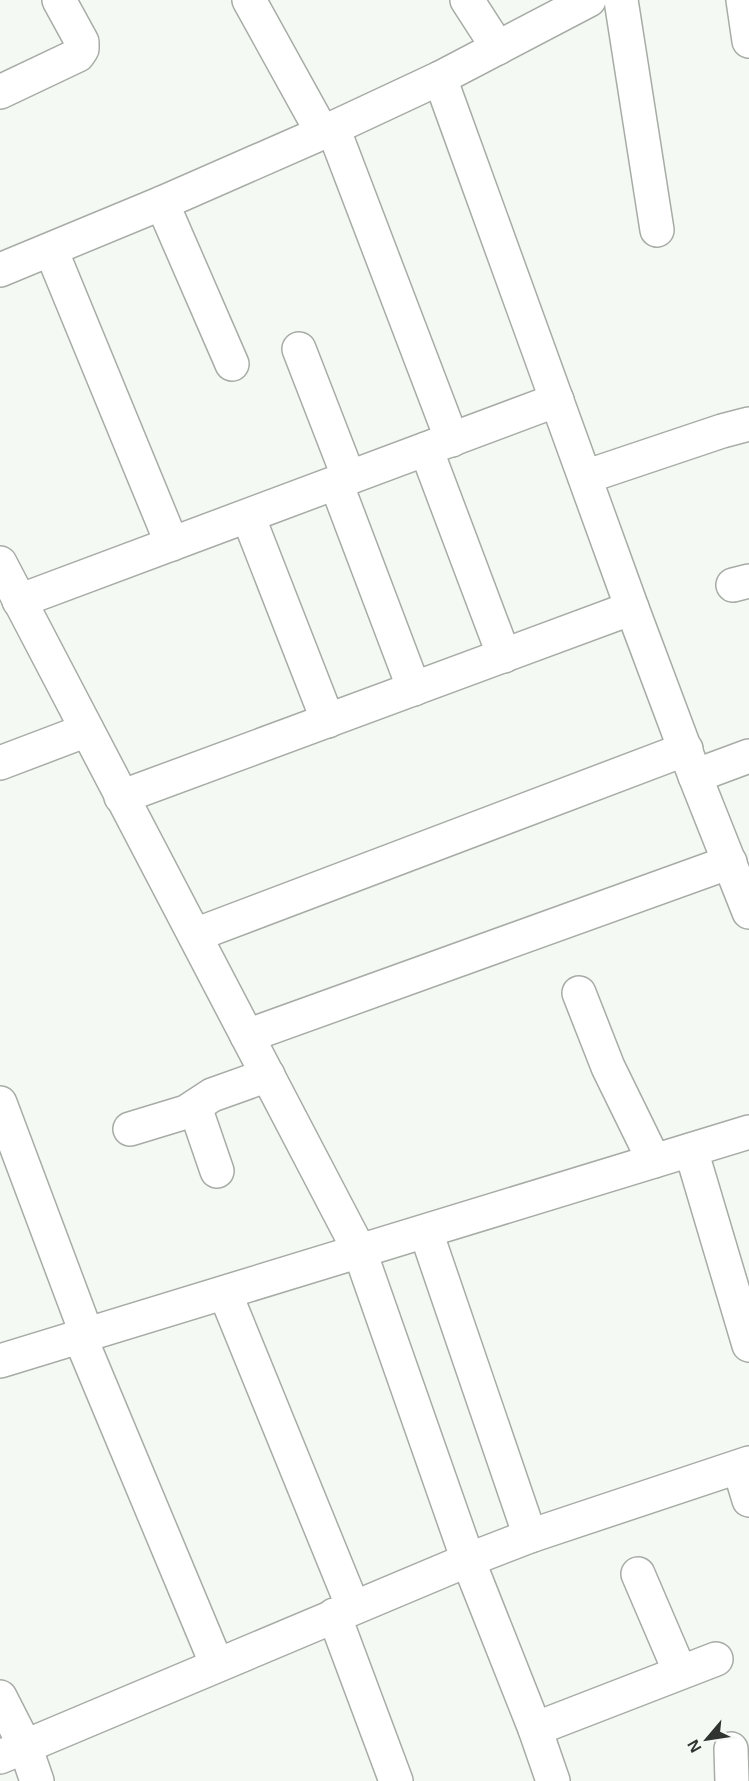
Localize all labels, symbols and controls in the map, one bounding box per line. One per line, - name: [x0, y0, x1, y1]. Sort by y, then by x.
- north arrow: [677, 1709, 737, 1769]
- text: N: [684, 1737, 705, 1755]

